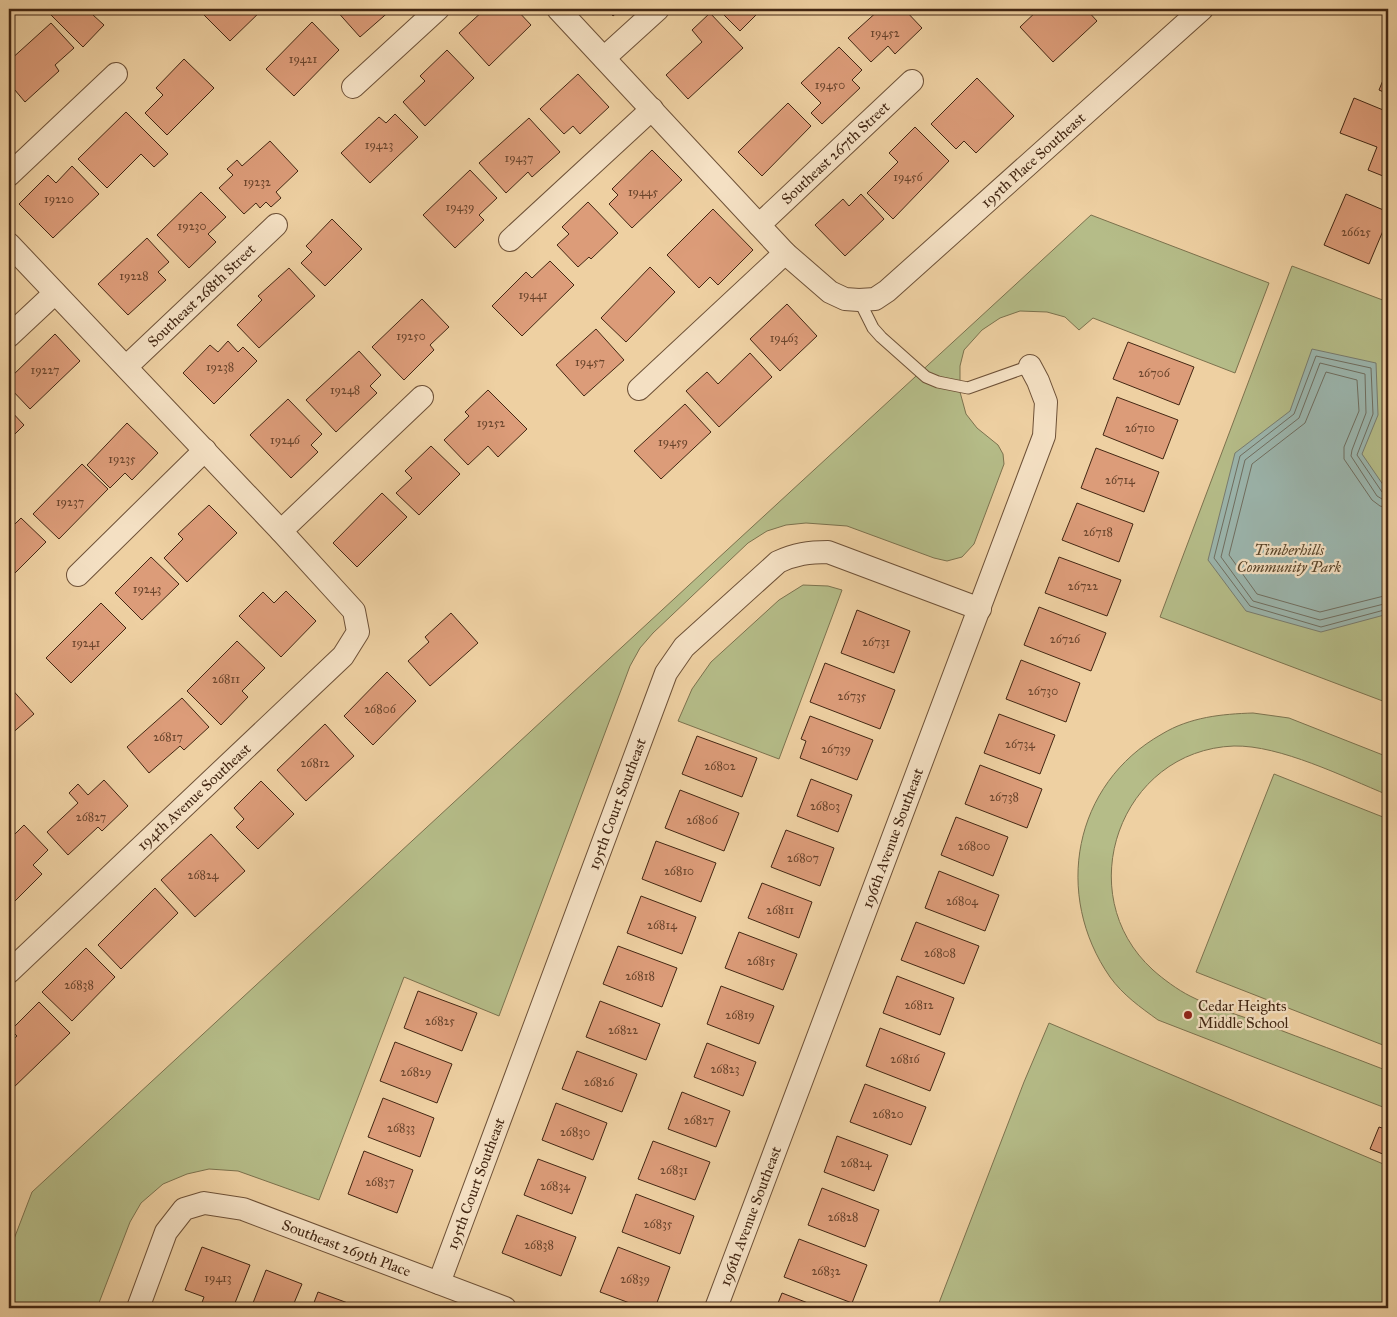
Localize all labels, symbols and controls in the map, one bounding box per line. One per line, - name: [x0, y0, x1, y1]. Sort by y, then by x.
- house number: 19452: [870, 26, 900, 40]
- house number: 19421: [289, 52, 317, 66]
- house number: 19450: [815, 78, 845, 92]
- street label: Southeast 267th Street: [778, 97, 894, 208]
- street label: 195th Place Southeast: [977, 108, 1090, 212]
- house number: 19423: [365, 138, 393, 152]
- house number: 19437: [505, 151, 534, 165]
- house number: 19456: [893, 170, 924, 184]
- house number: 19232: [243, 175, 271, 189]
- house number: 19445: [628, 185, 658, 199]
- house number: 19220: [44, 192, 74, 206]
- house number: 19439: [445, 200, 475, 214]
- house number: 19230: [178, 219, 206, 233]
- house number: 26625: [1341, 225, 1371, 239]
- street label: Southeast 268th Street: [144, 240, 260, 351]
- house number: 19228: [119, 269, 149, 283]
- house number: 19441: [518, 288, 548, 302]
- house number: 19250: [396, 329, 426, 343]
- house number: 19463: [770, 331, 799, 345]
- house number: 19457: [575, 355, 605, 369]
- house number: 19238: [206, 360, 234, 374]
- house number: 19227: [31, 363, 59, 377]
- house number: 26706: [1138, 366, 1171, 380]
- house number: 19248: [330, 383, 360, 397]
- house number: 19252: [477, 416, 505, 430]
- house number: 26710: [1125, 421, 1155, 435]
- house number: 19246: [270, 433, 301, 447]
- house number: 19459: [658, 435, 688, 449]
- house number: 19235: [108, 452, 136, 466]
- house number: 26714: [1105, 473, 1135, 487]
- house number: 19237: [56, 495, 84, 509]
- house number: 26718: [1083, 525, 1113, 539]
- park label: Timberhills Community Park: [1237, 541, 1342, 576]
- house number: 26722: [1068, 579, 1098, 593]
- house number: 19243: [133, 582, 161, 596]
- house number: 26726: [1050, 632, 1081, 646]
- house number: 26731: [862, 635, 890, 649]
- house number: 19241: [72, 636, 100, 650]
- house number: 26811: [212, 672, 240, 686]
- house number: 26730: [1028, 684, 1058, 698]
- house number: 26735: [838, 689, 867, 703]
- house number: 26806: [364, 702, 397, 716]
- house number: 26817: [153, 730, 183, 744]
- street label: 195th Court Southeast: [585, 735, 650, 872]
- house number: 26734: [1005, 737, 1035, 751]
- street label: 194th Avenue Southeast: [134, 739, 255, 854]
- house number: 26739: [821, 742, 851, 756]
- house number: 26812: [300, 756, 330, 770]
- house number: 26802: [704, 759, 736, 773]
- street label: 196th Avenue Southeast: [858, 765, 927, 911]
- house number: 26738: [989, 790, 1019, 804]
- house number: 26803: [810, 799, 840, 813]
- house number: 26827: [76, 810, 106, 824]
- house number: 26806: [686, 813, 719, 827]
- house number: 26800: [958, 839, 990, 853]
- house number: 26807: [787, 851, 819, 865]
- house number: 26810: [664, 864, 694, 878]
- house number: 26824: [187, 868, 219, 882]
- house number: 26804: [946, 894, 978, 908]
- house number: 26811: [766, 903, 794, 917]
- house number: 26814: [647, 918, 677, 932]
- house number: 26808: [924, 946, 956, 960]
- house number: 26815: [747, 954, 776, 968]
- house number: 26818: [625, 969, 655, 983]
- house number: 26838: [64, 978, 94, 992]
- place label: Cedar Heights Middle School: [1198, 997, 1290, 1032]
- house number: 26812: [904, 998, 934, 1012]
- house number: 26819: [725, 1008, 755, 1022]
- marker: Cedar Heights Middle School: [1182, 1009, 1194, 1021]
- house number: 26825: [425, 1014, 455, 1028]
- house number: 26822: [608, 1023, 638, 1037]
- house number: 26816: [890, 1052, 921, 1066]
- house number: 26823: [710, 1062, 740, 1076]
- house number: 26829: [401, 1065, 431, 1079]
- house number: 26826: [584, 1075, 615, 1089]
- house number: 26820: [872, 1107, 904, 1121]
- house number: 26827: [684, 1113, 714, 1127]
- street label: 195th Court Southeast: [443, 1115, 509, 1252]
- house number: 26833: [387, 1121, 415, 1135]
- house number: 26830: [560, 1125, 590, 1139]
- street label: 196th Avenue Southeast: [716, 1143, 785, 1289]
- house number: 26824: [840, 1156, 872, 1170]
- house number: 26831: [660, 1163, 688, 1177]
- house number: 26837: [365, 1175, 395, 1189]
- house number: 26834: [540, 1179, 570, 1193]
- house number: 26828: [828, 1210, 858, 1224]
- street label: Southeast 269th Place: [279, 1216, 413, 1281]
- house number: 26835: [644, 1217, 673, 1231]
- house number: 26838: [524, 1238, 554, 1252]
- house number: 26832: [811, 1264, 841, 1278]
- house number: 19413: [204, 1271, 232, 1285]
- house number: 26839: [620, 1272, 650, 1286]

